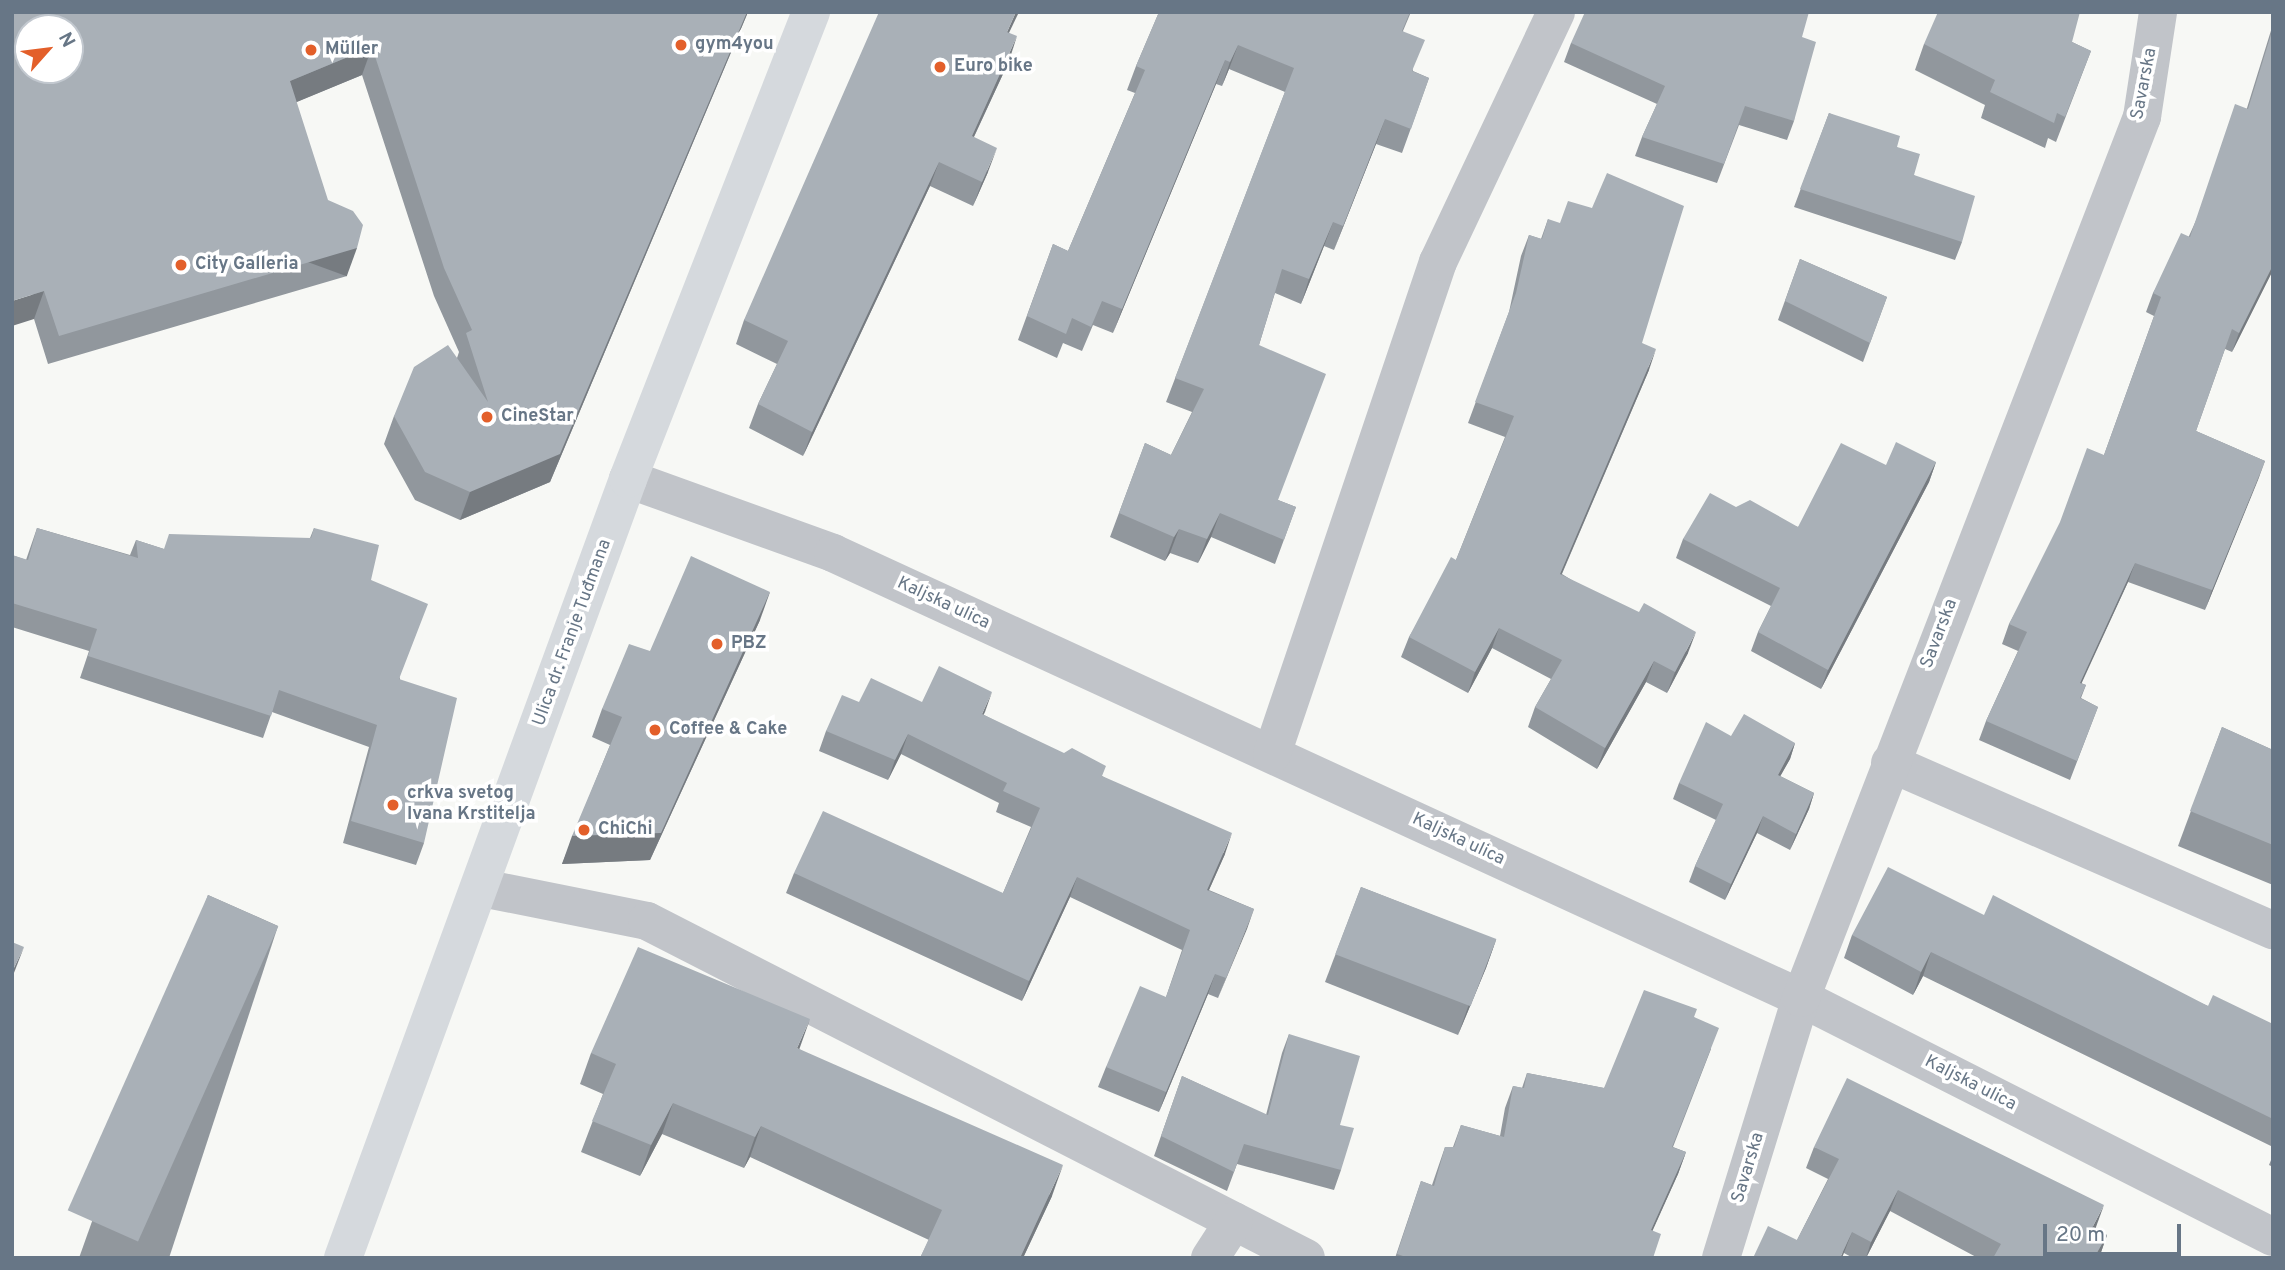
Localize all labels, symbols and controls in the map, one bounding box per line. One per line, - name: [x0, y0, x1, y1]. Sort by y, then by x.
- north arrow: [14, 14, 84, 84]
- text: N: [52, 28, 80, 52]
- place label: gym4you: [695, 34, 774, 56]
- marker: gym4you: [673, 37, 689, 53]
- place label: Müller: [325, 39, 378, 61]
- marker: Müller: [303, 42, 319, 58]
- street label: Savarska: [2127, 46, 2163, 122]
- place label: Euro bike: [954, 56, 1033, 78]
- marker: Euro bike: [932, 59, 948, 75]
- place label: City Galleria: [195, 254, 298, 276]
- marker: City Galleria: [173, 257, 189, 273]
- place label: CineStar: [501, 406, 574, 428]
- marker: CineStar: [479, 409, 495, 425]
- street label: Ulica dr. Franje Tuđmana: [529, 536, 617, 730]
- street label: Kaljska ulica: [893, 573, 993, 635]
- street label: Savarska: [1917, 596, 1963, 672]
- place label: PBZ: [731, 633, 766, 655]
- marker: PBZ: [709, 636, 725, 652]
- place label: Coffee & Cake: [669, 719, 787, 741]
- marker: Coffee & Cake: [647, 722, 663, 738]
- place label: crkva svetog Ivana Krstitelja: [407, 784, 536, 826]
- marker: crkva svetog Ivana Krstitelja: [385, 797, 401, 813]
- street label: Kaljska ulica: [1408, 809, 1508, 871]
- place label: ChiChi: [598, 819, 652, 841]
- marker: ChiChi: [576, 822, 592, 838]
- street label: Kaljska ulica: [1921, 1052, 2019, 1116]
- street label: Savarska: [1728, 1130, 1770, 1206]
- scale bar: [2047, 1210, 2185, 1254]
- text: 20 m: [2056, 1222, 2105, 1249]

